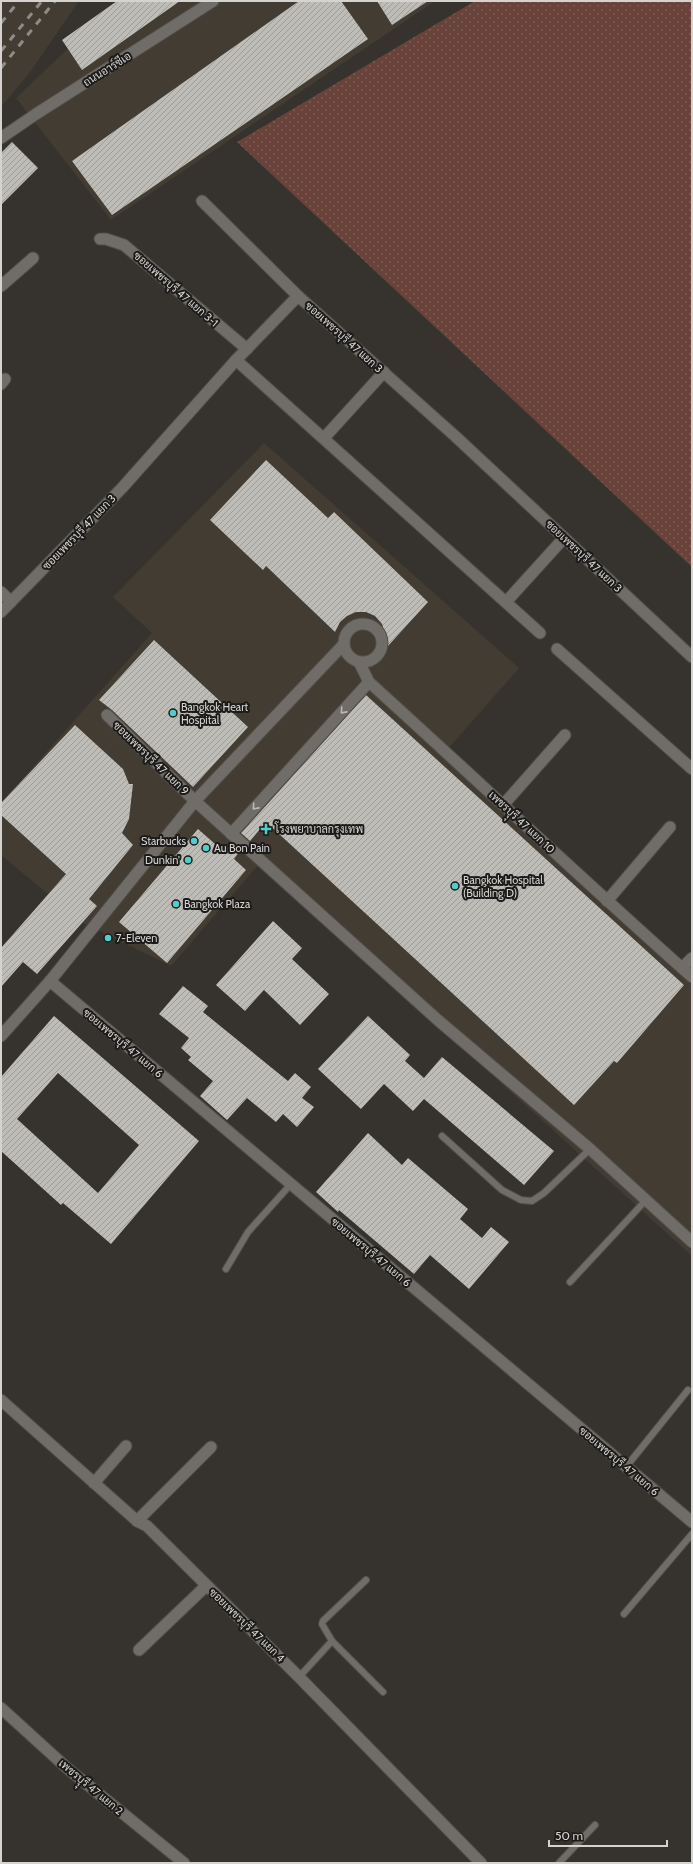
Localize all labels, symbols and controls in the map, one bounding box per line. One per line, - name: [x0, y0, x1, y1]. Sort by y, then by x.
- street label: ถนนอาร์ซีเอ: [80, 48, 134, 89]
- street label: ซอยเพชรบุรี 47 แยก 3-1: [129, 248, 222, 331]
- street label: ซอยเพชรบุรี 47 แยก 3: [301, 298, 386, 377]
- street label: ซอยเพชรบุรี 47 แยก 3: [39, 491, 120, 574]
- street label: ซอยเพชรบุรี 47 แยก 3: [541, 516, 626, 597]
- place label: Bangkok Heart Hospital: [181, 700, 249, 727]
- one-way arrow: [340, 706, 348, 714]
- marker: Bangkok Heart Hospital: [168, 708, 178, 718]
- street label: ซอยเพชรบุรี 47 แยก 9: [109, 718, 192, 799]
- street label: เพชรบุุรี 47 แยก 10: [482, 787, 559, 861]
- one-way arrow: [252, 802, 260, 810]
- place label: โรงพยาบาลกรุงเทพ: [274, 821, 363, 838]
- marker: โรงพยาบาลกรุงเทพ: [260, 823, 272, 835]
- place label: Starbucks: [141, 834, 186, 848]
- marker: Starbucks: [189, 836, 199, 846]
- place label: Au Bon Pain: [214, 841, 270, 855]
- marker: Au Bon Pain: [201, 843, 211, 853]
- place label: Dunkin': [145, 853, 180, 867]
- marker: Dunkin': [183, 855, 193, 865]
- place label: Bangkok Hospital (Building D): [463, 873, 543, 900]
- marker: Bangkok Hospital (Building D): [450, 881, 460, 891]
- place label: Bangkok Plaza: [184, 897, 251, 911]
- marker: Bangkok Plaza: [171, 899, 181, 909]
- place label: 7-Eleven: [116, 931, 157, 945]
- marker: 7-Eleven: [103, 933, 113, 943]
- street label: ซอยเพชรบุรี 47 แยก 6: [79, 1005, 166, 1082]
- street label: ซอยเพชรบุรี 47 แยก 6: [327, 1214, 414, 1291]
- street label: ซอยเพชรบุรี 47 แยก 6: [575, 1423, 662, 1500]
- street label: ซอยเพชรบุรี 47 แยก 4: [205, 1585, 289, 1667]
- street label: เพชรบุุรี 47 แยก 2: [52, 1755, 127, 1822]
- scale bar: [549, 1822, 667, 1848]
- text: 50 m: [555, 1828, 583, 1843]

